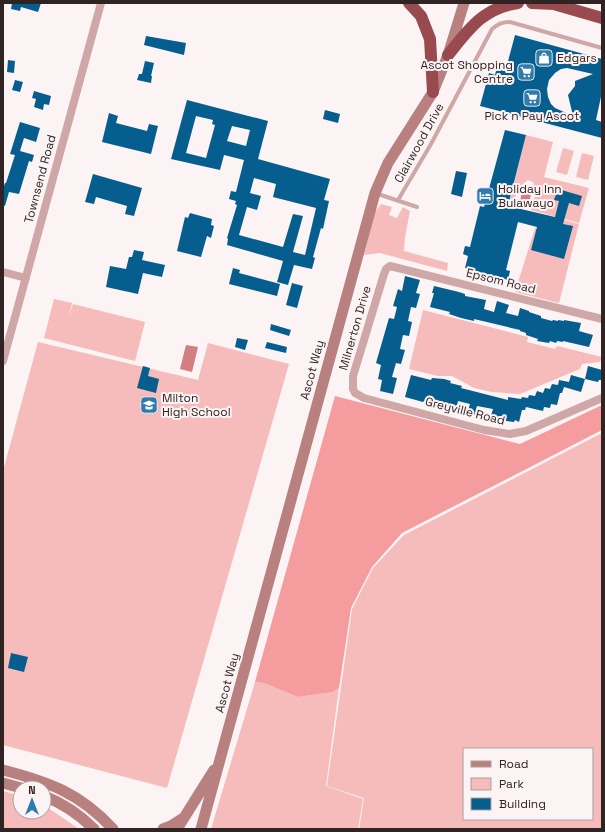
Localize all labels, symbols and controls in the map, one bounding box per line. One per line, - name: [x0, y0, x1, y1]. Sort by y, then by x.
- shop icon: Edgars: [534, 48, 554, 68]
- place label: Edgars: [557, 50, 597, 66]
- place label: Ascot Shopping Centre: [421, 57, 513, 87]
- supermarket icon: Ascot Shopping Centre: [516, 62, 536, 82]
- supermarket icon: Pick n Pay Ascot: [522, 88, 542, 108]
- street label: Clairwood Drive: [390, 100, 448, 186]
- place label: Pick n Pay Ascot: [484, 108, 580, 124]
- street label: Townsend Road: [20, 133, 60, 225]
- place label: Holiday Inn Bulawayo: [498, 181, 562, 211]
- hotel icon: Holiday Inn Bulawayo: [475, 186, 495, 206]
- street label: Epsom Road: [465, 265, 537, 297]
- street label: Milnerton Drive: [335, 284, 375, 372]
- street label: Ascot Way: [296, 338, 328, 402]
- place label: Milton High School: [162, 390, 231, 420]
- street label: Greyville Road: [423, 393, 507, 429]
- school or university icon: Milton High School: [139, 395, 159, 415]
- street label: Ascot Way: [211, 651, 243, 715]
- legend: [463, 748, 593, 820]
- text: Road: [499, 756, 528, 772]
- text: Park: [499, 776, 524, 792]
- north arrow: [12, 780, 52, 820]
- text: N: [28, 783, 36, 797]
- text: Building: [499, 796, 546, 812]

